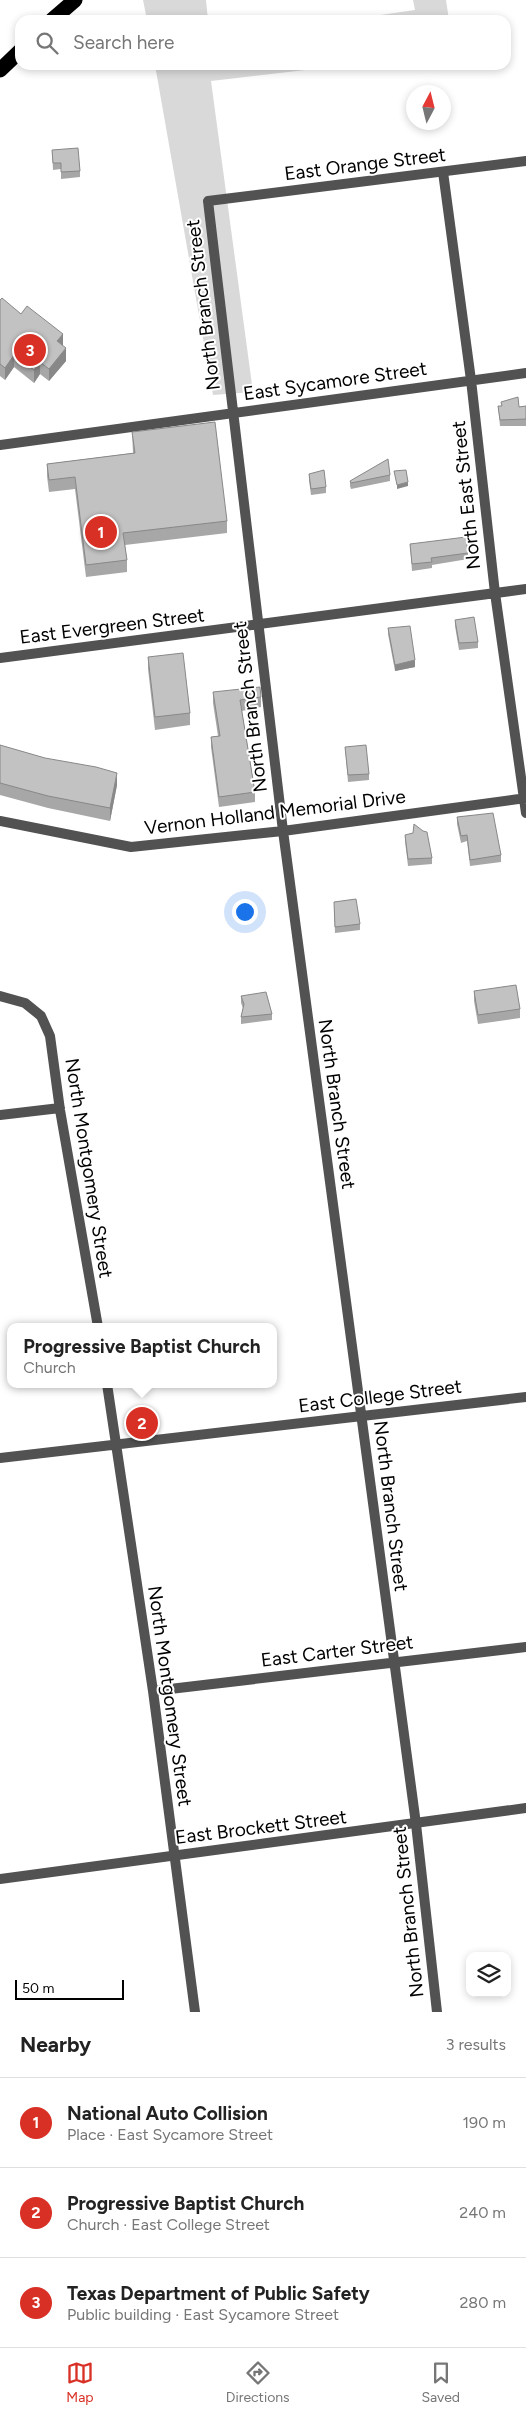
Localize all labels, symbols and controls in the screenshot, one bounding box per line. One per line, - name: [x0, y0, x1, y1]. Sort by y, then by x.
- search box: [15, 15, 511, 70]
- icon: search: [33, 29, 61, 57]
- text: Search here: [73, 31, 175, 54]
- north arrow: [406, 85, 451, 130]
- street label: East Orange Street: [283, 143, 447, 185]
- street label: North Branch Street: [181, 218, 225, 392]
- pin: 3: [14, 331, 46, 369]
- street label: East Sycamore Street: [242, 357, 428, 405]
- street label: North East Street: [447, 419, 485, 571]
- pin: 1: [85, 513, 117, 551]
- street label: East Evergreen Street: [18, 603, 206, 649]
- street label: North Branch Street: [228, 620, 272, 794]
- street label: Vernon Holland Memorial Drive: [143, 785, 407, 839]
- your location: [232, 899, 258, 925]
- street label: North Branch Street: [314, 1017, 360, 1191]
- street label: North Montgomery Street: [60, 1056, 118, 1280]
- popup: [7, 1323, 277, 1388]
- text: Progressive Baptist Church: [23, 1335, 261, 1358]
- text: Church: [23, 1358, 76, 1377]
- street label: East College Street: [297, 1375, 463, 1417]
- pin: 2: [126, 1404, 158, 1442]
- street label: North Branch Street: [369, 1419, 413, 1593]
- street label: North Montgomery Street: [143, 1584, 197, 1808]
- street label: East Carter Street: [260, 1630, 414, 1672]
- street label: East Brockett Street: [174, 1805, 348, 1849]
- street label: North Branch Street: [388, 1825, 428, 1999]
- map controls: [466, 1952, 511, 1997]
- button: layers: [466, 1952, 511, 1997]
- scale bar: [15, 1977, 124, 2000]
- text: 50 m: [22, 1980, 54, 1997]
- text: Nearby: [20, 2032, 91, 2057]
- text: 3 results: [446, 2035, 506, 2054]
- text: National Auto Collision: [67, 2102, 268, 2125]
- text: 1: [33, 2113, 39, 2132]
- text: 190 m: [463, 2113, 506, 2132]
- text: Place · East Sycamore Street: [67, 2125, 273, 2144]
- text: Progressive Baptist Church: [67, 2192, 304, 2215]
- text: 2: [31, 2203, 41, 2222]
- text: 240 m: [459, 2203, 506, 2222]
- text: Church · East College Street: [67, 2215, 270, 2234]
- text: Texas Department of Public Safety: [67, 2282, 370, 2305]
- text: 3: [32, 2293, 40, 2312]
- text: 280 m: [459, 2293, 506, 2312]
- text: Public building · East Sycamore Street: [67, 2305, 339, 2324]
- tab: Map: [66, 2359, 94, 2406]
- tab: Directions: [226, 2359, 290, 2406]
- tab: Saved: [421, 2359, 460, 2406]

